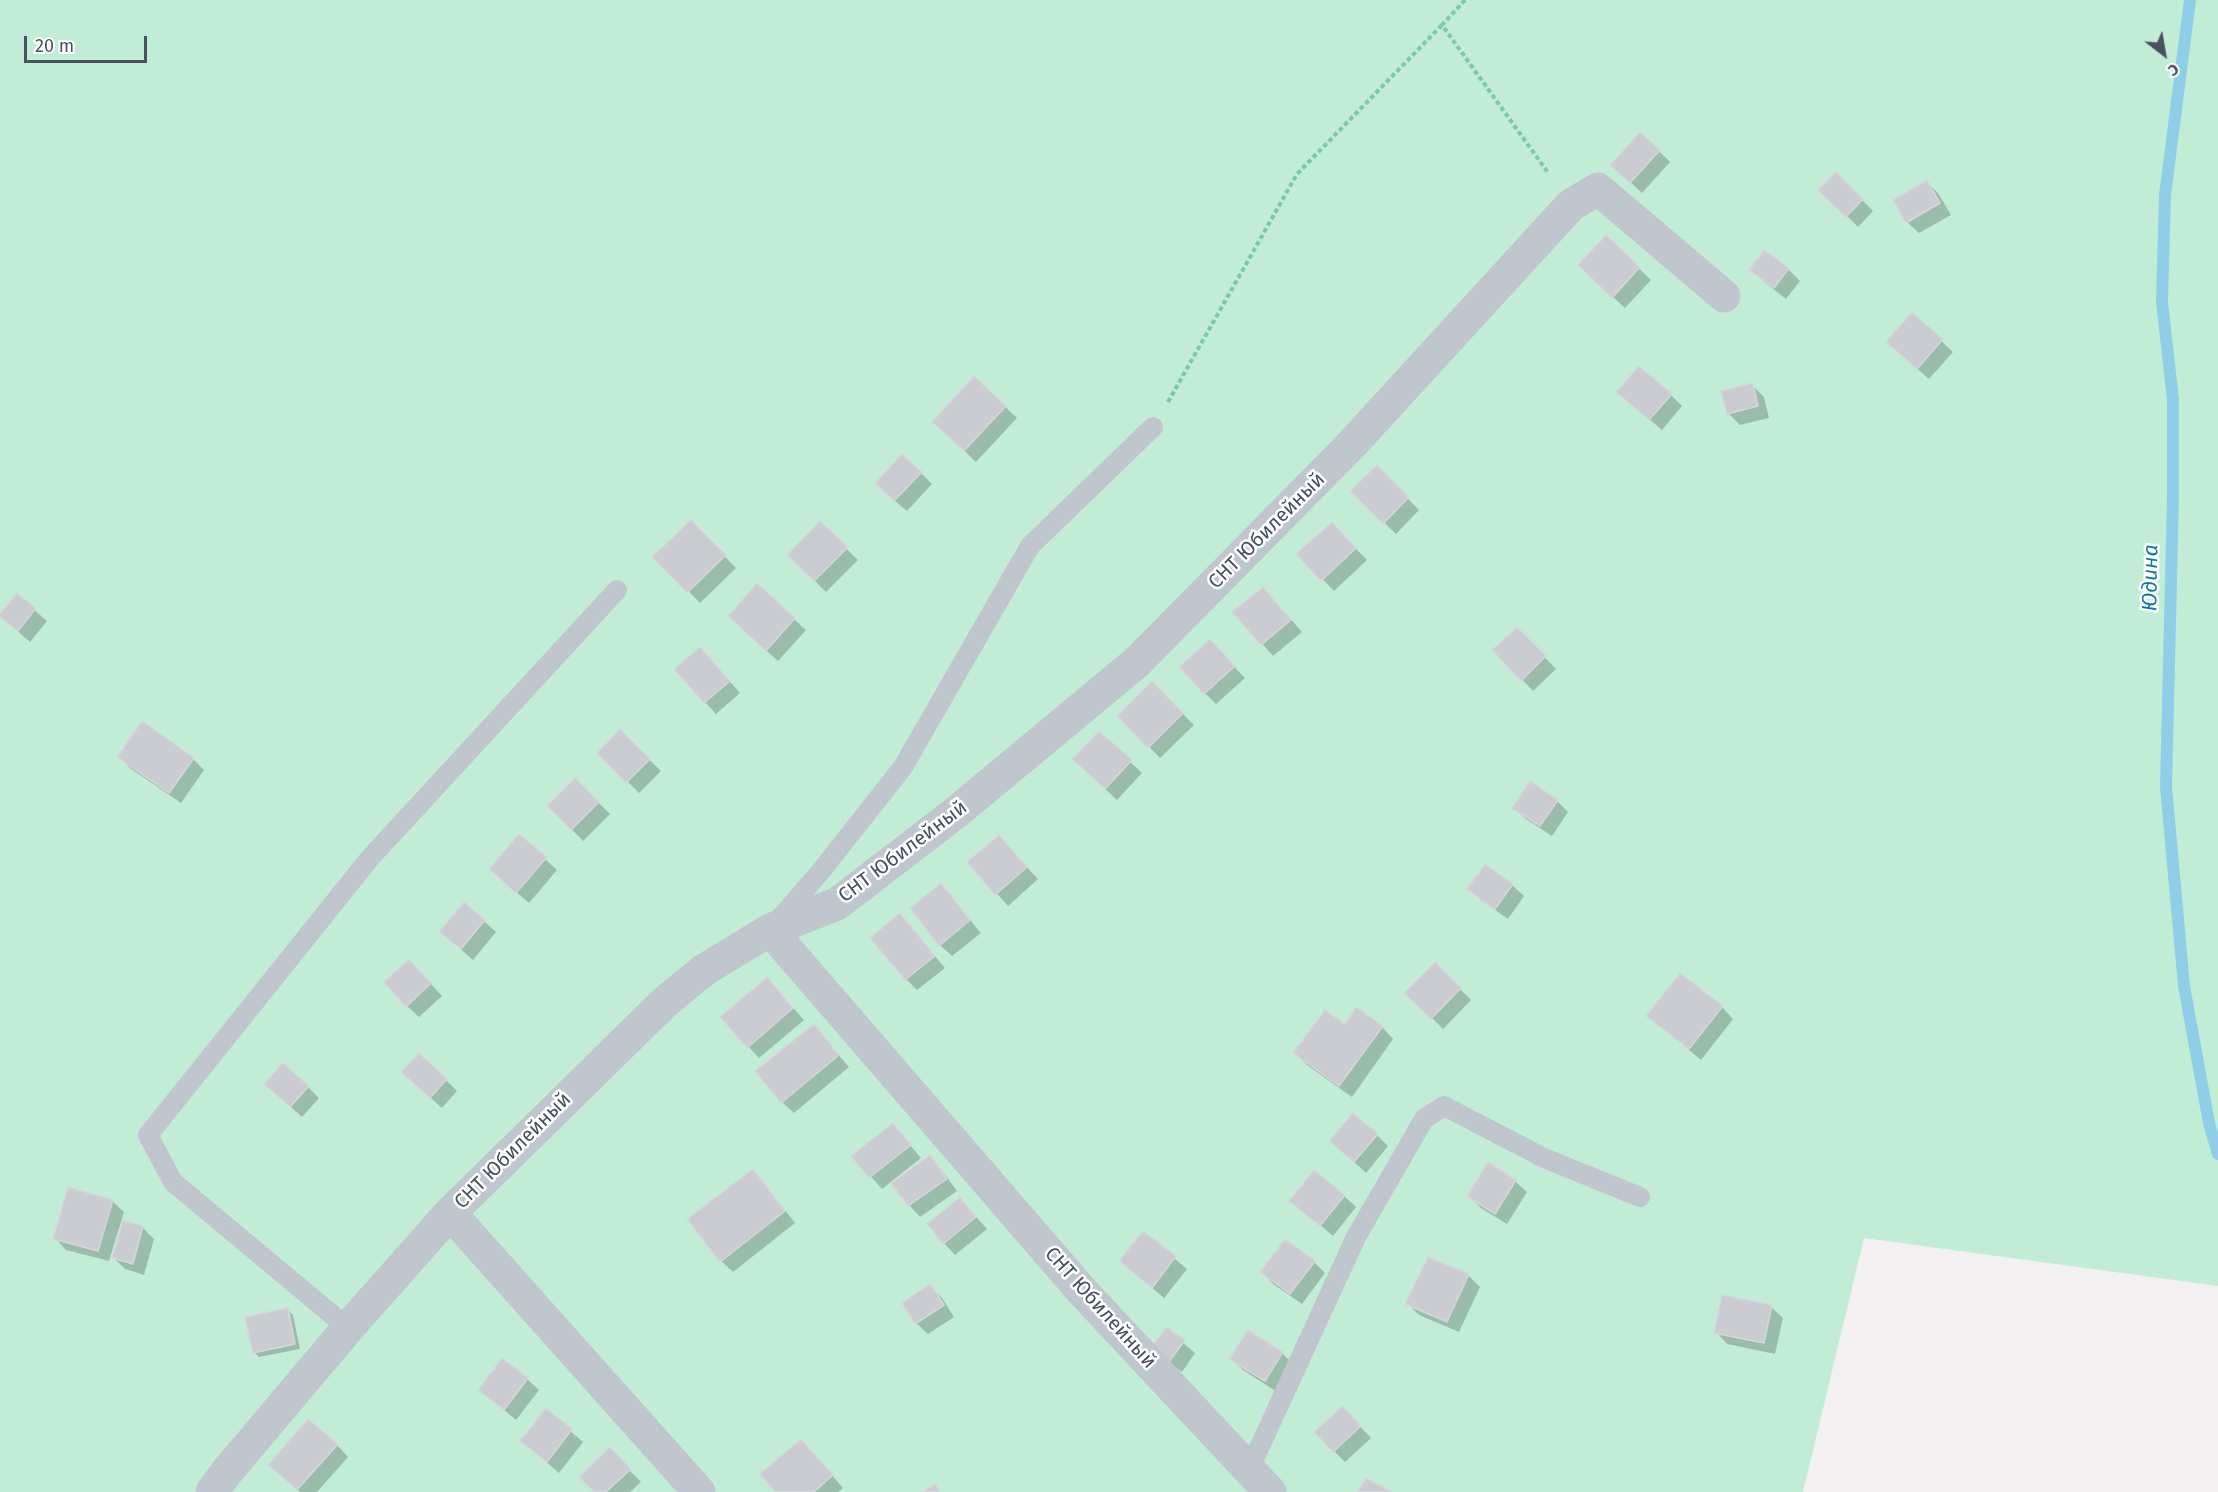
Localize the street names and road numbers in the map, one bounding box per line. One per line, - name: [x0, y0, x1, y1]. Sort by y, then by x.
- street label: СНТ Юбилейный: [1204, 468, 1330, 594]
- street label: СНТ Юбилейный: [834, 796, 972, 908]
- street label: СНТ Юбилейный: [450, 1088, 576, 1214]
- street label: СНТ Юбилейный: [1039, 1242, 1161, 1374]

